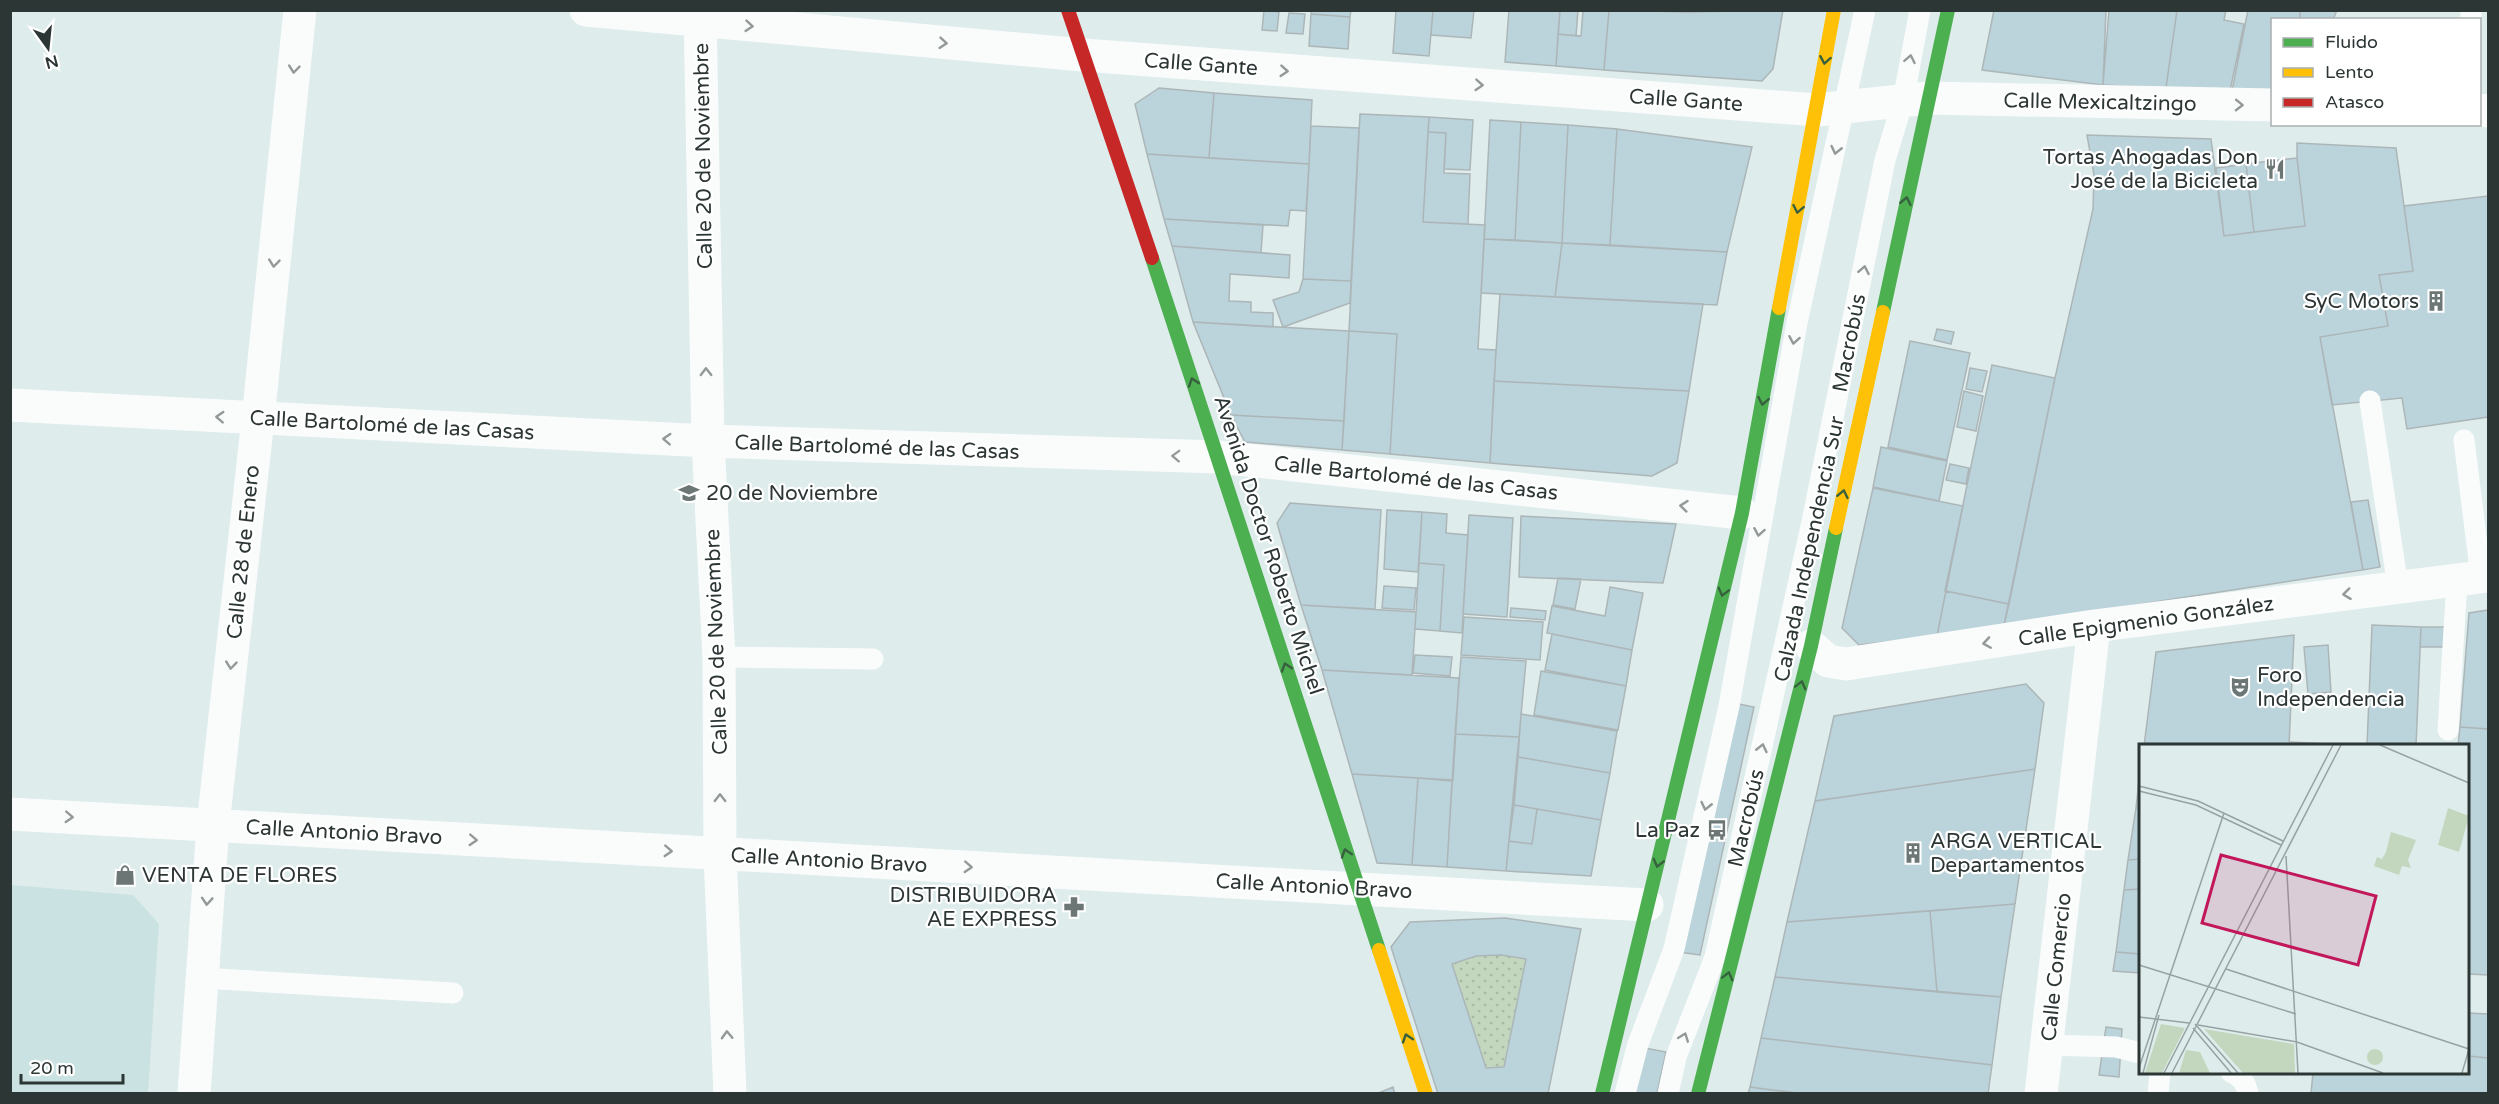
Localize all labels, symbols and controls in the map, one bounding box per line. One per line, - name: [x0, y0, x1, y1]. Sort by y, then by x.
- north arrow: [18, 18, 78, 78]
- legend: [2271, 18, 2481, 126]
- one-way arrow: [744, 19, 753, 32]
- text: Fluido: [2325, 31, 2378, 53]
- one-way arrow: [939, 36, 948, 49]
- street label: Calle 20 de Noviembre: [689, 43, 718, 269]
- street label: Calle Gante: [1143, 48, 1259, 81]
- text: N: [43, 50, 60, 73]
- one-way arrow: [1903, 55, 1916, 65]
- one-way arrow: [1820, 56, 1832, 65]
- text: Lento: [2325, 61, 2374, 83]
- one-way arrow: [288, 64, 301, 73]
- one-way arrow: [1280, 64, 1289, 77]
- one-way arrow: [1474, 78, 1483, 91]
- street label: Calle Gante: [1628, 84, 1744, 117]
- street label: Calle Mexicaltzingo: [2003, 88, 2197, 117]
- text: Atasco: [2325, 91, 2384, 113]
- one-way arrow: [2234, 98, 2243, 111]
- one-way arrow: [1830, 145, 1843, 155]
- place label: Tortas Ahogadas Don José de la Bicicleta: [2043, 145, 2258, 194]
- restaurant icon: Tortas Ahogadas Don José de la Bicicleta: [2263, 157, 2287, 181]
- one-way arrow: [1899, 196, 1912, 206]
- one-way arrow: [1793, 204, 1805, 214]
- one-way arrow: [268, 258, 281, 267]
- one-way arrow: [1857, 265, 1870, 275]
- place label: SyC Motors: [2304, 289, 2419, 314]
- building icon: SyC Motors: [2424, 289, 2448, 313]
- street label: Macrobús: [1828, 292, 1871, 395]
- one-way arrow: [1788, 335, 1801, 345]
- one-way arrow: [700, 368, 713, 377]
- one-way arrow: [1188, 377, 1201, 388]
- street label: Avenida Doctor Roberto Michel: [1208, 392, 1329, 698]
- one-way arrow: [1757, 395, 1770, 405]
- street label: Calle Bartolomé de las Casas: [249, 406, 535, 445]
- one-way arrow: [216, 410, 225, 423]
- street label: Calzada Independencia Sur: [1769, 414, 1850, 684]
- street label: Calle Bartolomé de las Casas: [734, 430, 1020, 465]
- one-way arrow: [662, 433, 671, 446]
- one-way arrow: [1172, 450, 1181, 462]
- street label: Calle Bartolomé de las Casas: [1273, 451, 1559, 506]
- street label: Calle 28 de Enero: [222, 464, 265, 640]
- school or university icon: 20 de Noviembre: [677, 481, 701, 505]
- place label: 20 de Noviembre: [706, 481, 878, 506]
- one-way arrow: [1836, 490, 1849, 500]
- one-way arrow: [1679, 501, 1688, 513]
- street label: Calle 20 de Noviembre: [700, 528, 733, 755]
- one-way arrow: [1754, 528, 1766, 537]
- one-way arrow: [1717, 586, 1730, 596]
- one-way arrow: [2343, 587, 2352, 599]
- street label: Calle Epigmenio González: [2017, 591, 2275, 652]
- one-way arrow: [1983, 636, 1992, 648]
- one-way arrow: [225, 661, 238, 670]
- one-way arrow: [1281, 662, 1294, 673]
- place label: Foro Independencia: [2257, 663, 2405, 712]
- theatre icon: Foro Independencia: [2228, 675, 2252, 699]
- one-way arrow: [1794, 680, 1806, 691]
- one-way arrow: [1754, 744, 1767, 754]
- inset map: [2139, 744, 2469, 1074]
- street label: Macrobús: [1723, 767, 1770, 870]
- one-way arrow: [714, 794, 726, 803]
- one-way arrow: [1701, 801, 1714, 811]
- one-way arrow: [64, 811, 73, 824]
- street label: Calle Antonio Bravo: [245, 815, 443, 850]
- place label: La Paz: [1635, 818, 1700, 843]
- bus stop icon: La Paz: [1705, 818, 1729, 842]
- place label: ARGA VERTICAL Departamentos: [1930, 829, 2102, 878]
- one-way arrow: [469, 833, 478, 846]
- building icon: ARGA VERTICAL Departamentos: [1901, 841, 1925, 865]
- street label: Calle Antonio Bravo: [730, 843, 928, 878]
- one-way arrow: [663, 844, 672, 857]
- one-way arrow: [1341, 848, 1353, 859]
- one-way arrow: [1652, 858, 1665, 868]
- one-way arrow: [963, 861, 972, 874]
- shop icon: VENTA DE FLORES: [113, 863, 137, 887]
- place label: VENTA DE FLORES: [142, 863, 337, 888]
- street label: Calle Antonio Bravo: [1215, 869, 1413, 904]
- place label: DISTRIBUIDORA AE EXPRESS: [889, 883, 1057, 932]
- street label: Calle Comercio: [2036, 891, 2077, 1043]
- pharmacy icon: DISTRIBUIDORA AE EXPRESS: [1062, 895, 1086, 919]
- one-way arrow: [201, 897, 214, 906]
- one-way arrow: [1720, 971, 1733, 981]
- one-way arrow: [721, 1031, 734, 1040]
- one-way arrow: [1402, 1033, 1415, 1044]
- one-way arrow: [1677, 1033, 1689, 1044]
- scale bar: [21, 1047, 123, 1085]
- text: 20 m: [30, 1057, 74, 1079]

